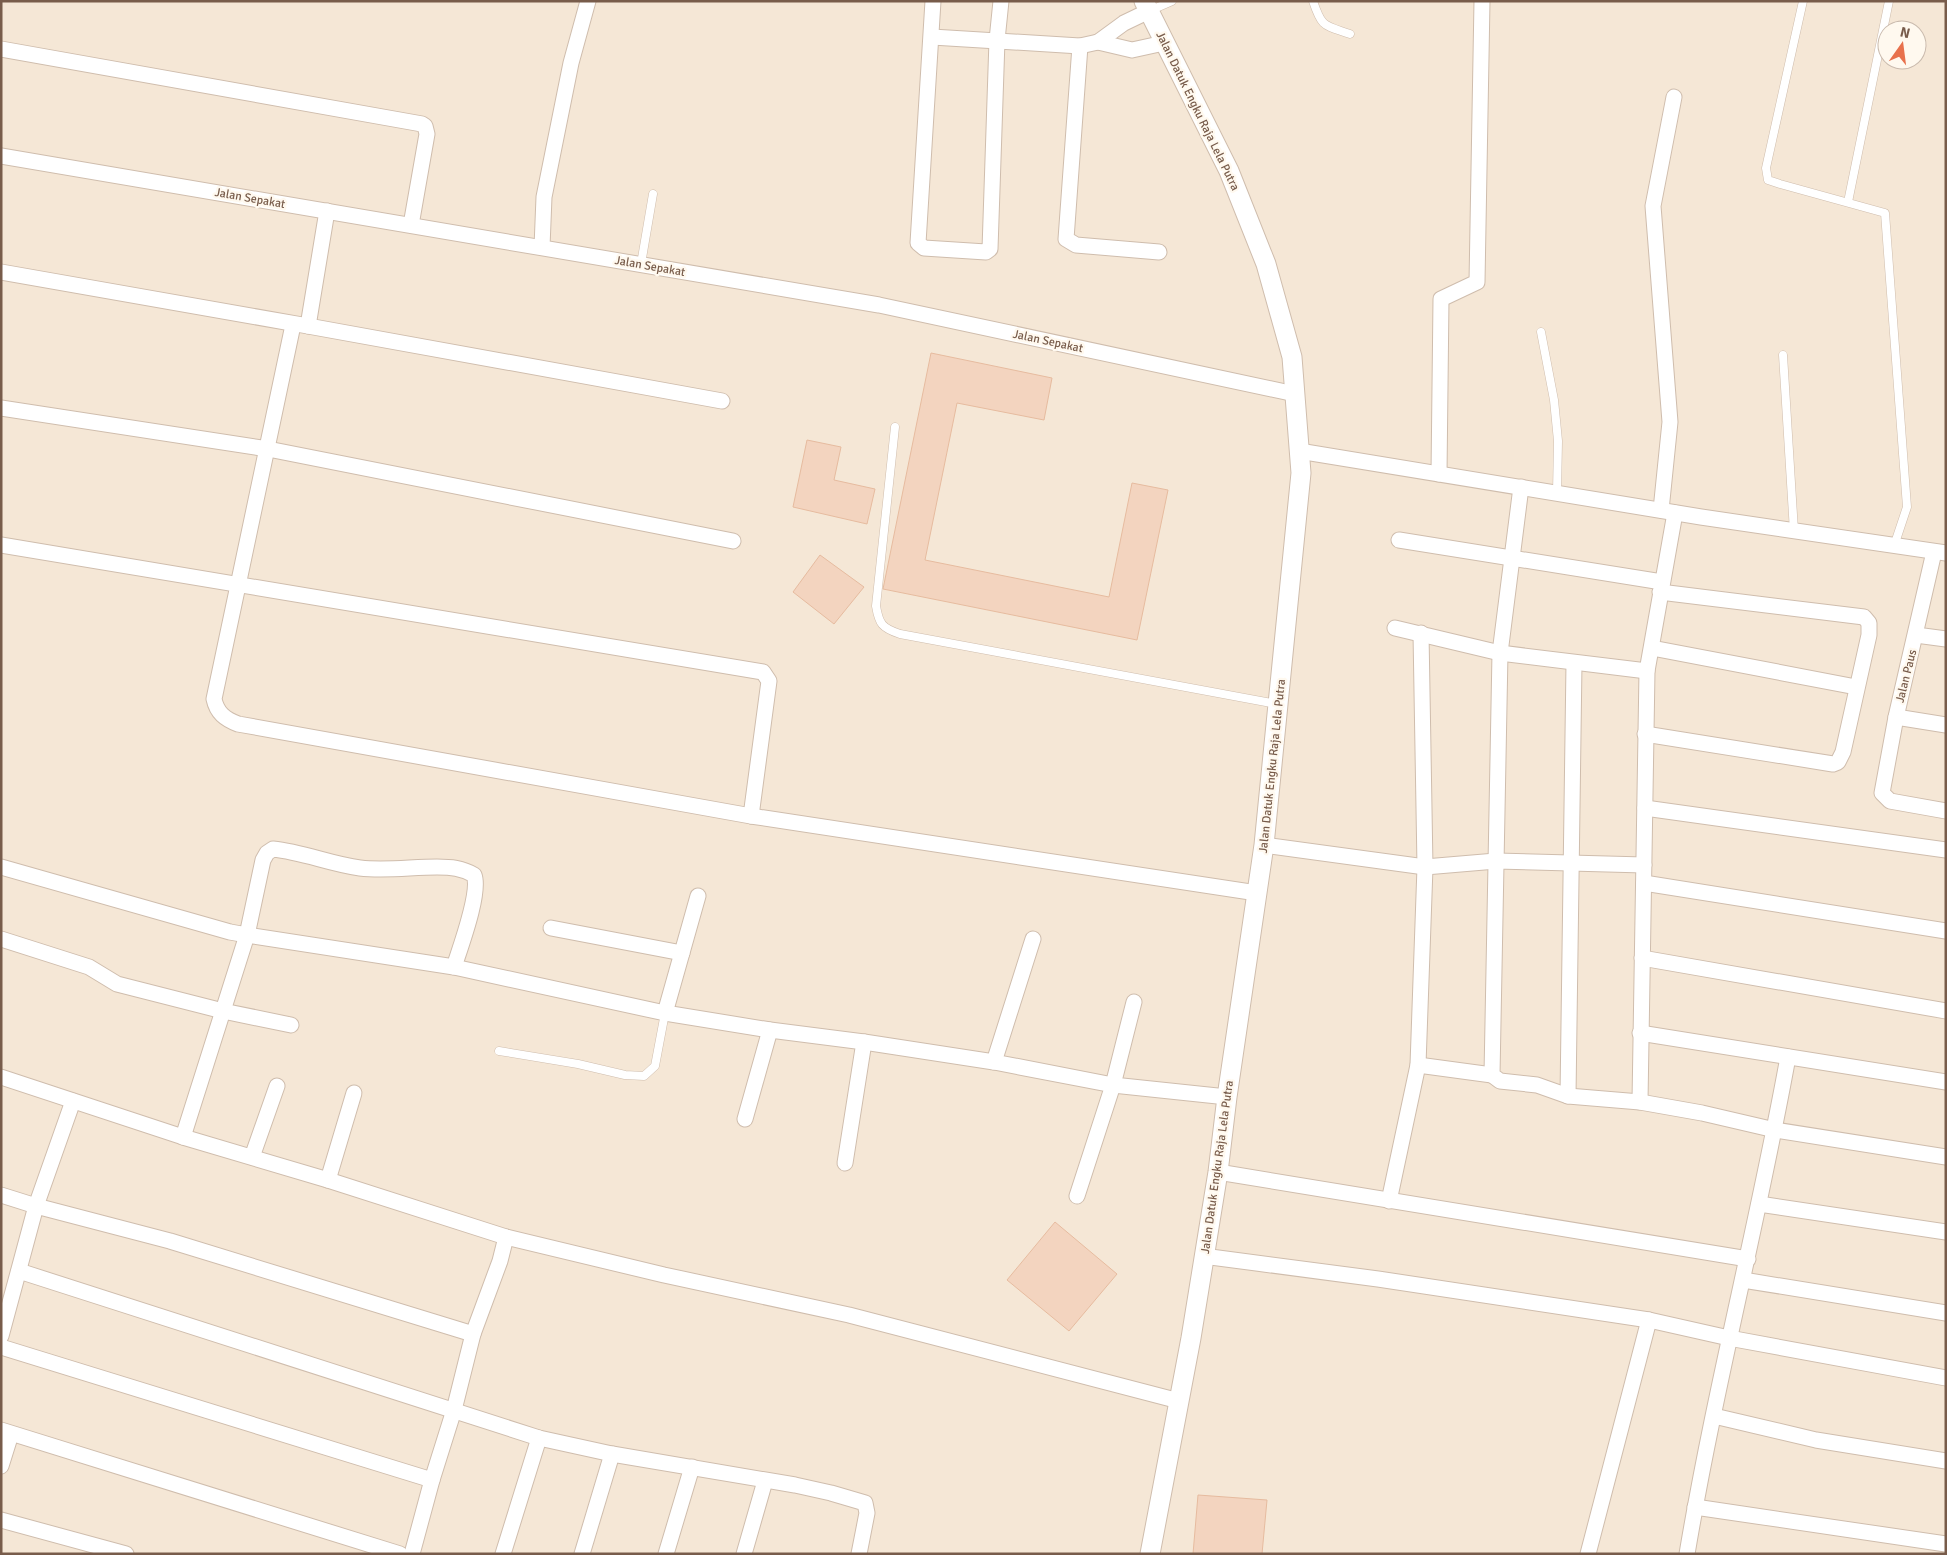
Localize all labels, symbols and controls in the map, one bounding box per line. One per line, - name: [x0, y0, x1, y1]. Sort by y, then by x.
- north arrow: [1877, 20, 1927, 70]
- text: N: [1898, 23, 1912, 42]
- street label: Jalan Datuk Engku Raja Lela Putra: [1152, 29, 1243, 193]
- street label: Jalan Sepakat: [214, 185, 286, 212]
- street label: Jalan Sepakat: [614, 253, 686, 280]
- street label: Jalan Sepakat: [1011, 327, 1084, 356]
- street label: Jalan Paus: [1893, 648, 1920, 704]
- street label: Jalan Datuk Engku Raja Lela Putra: [1256, 678, 1289, 854]
- street label: Jalan Datuk Engku Raja Lela Putra: [1198, 1079, 1237, 1255]

